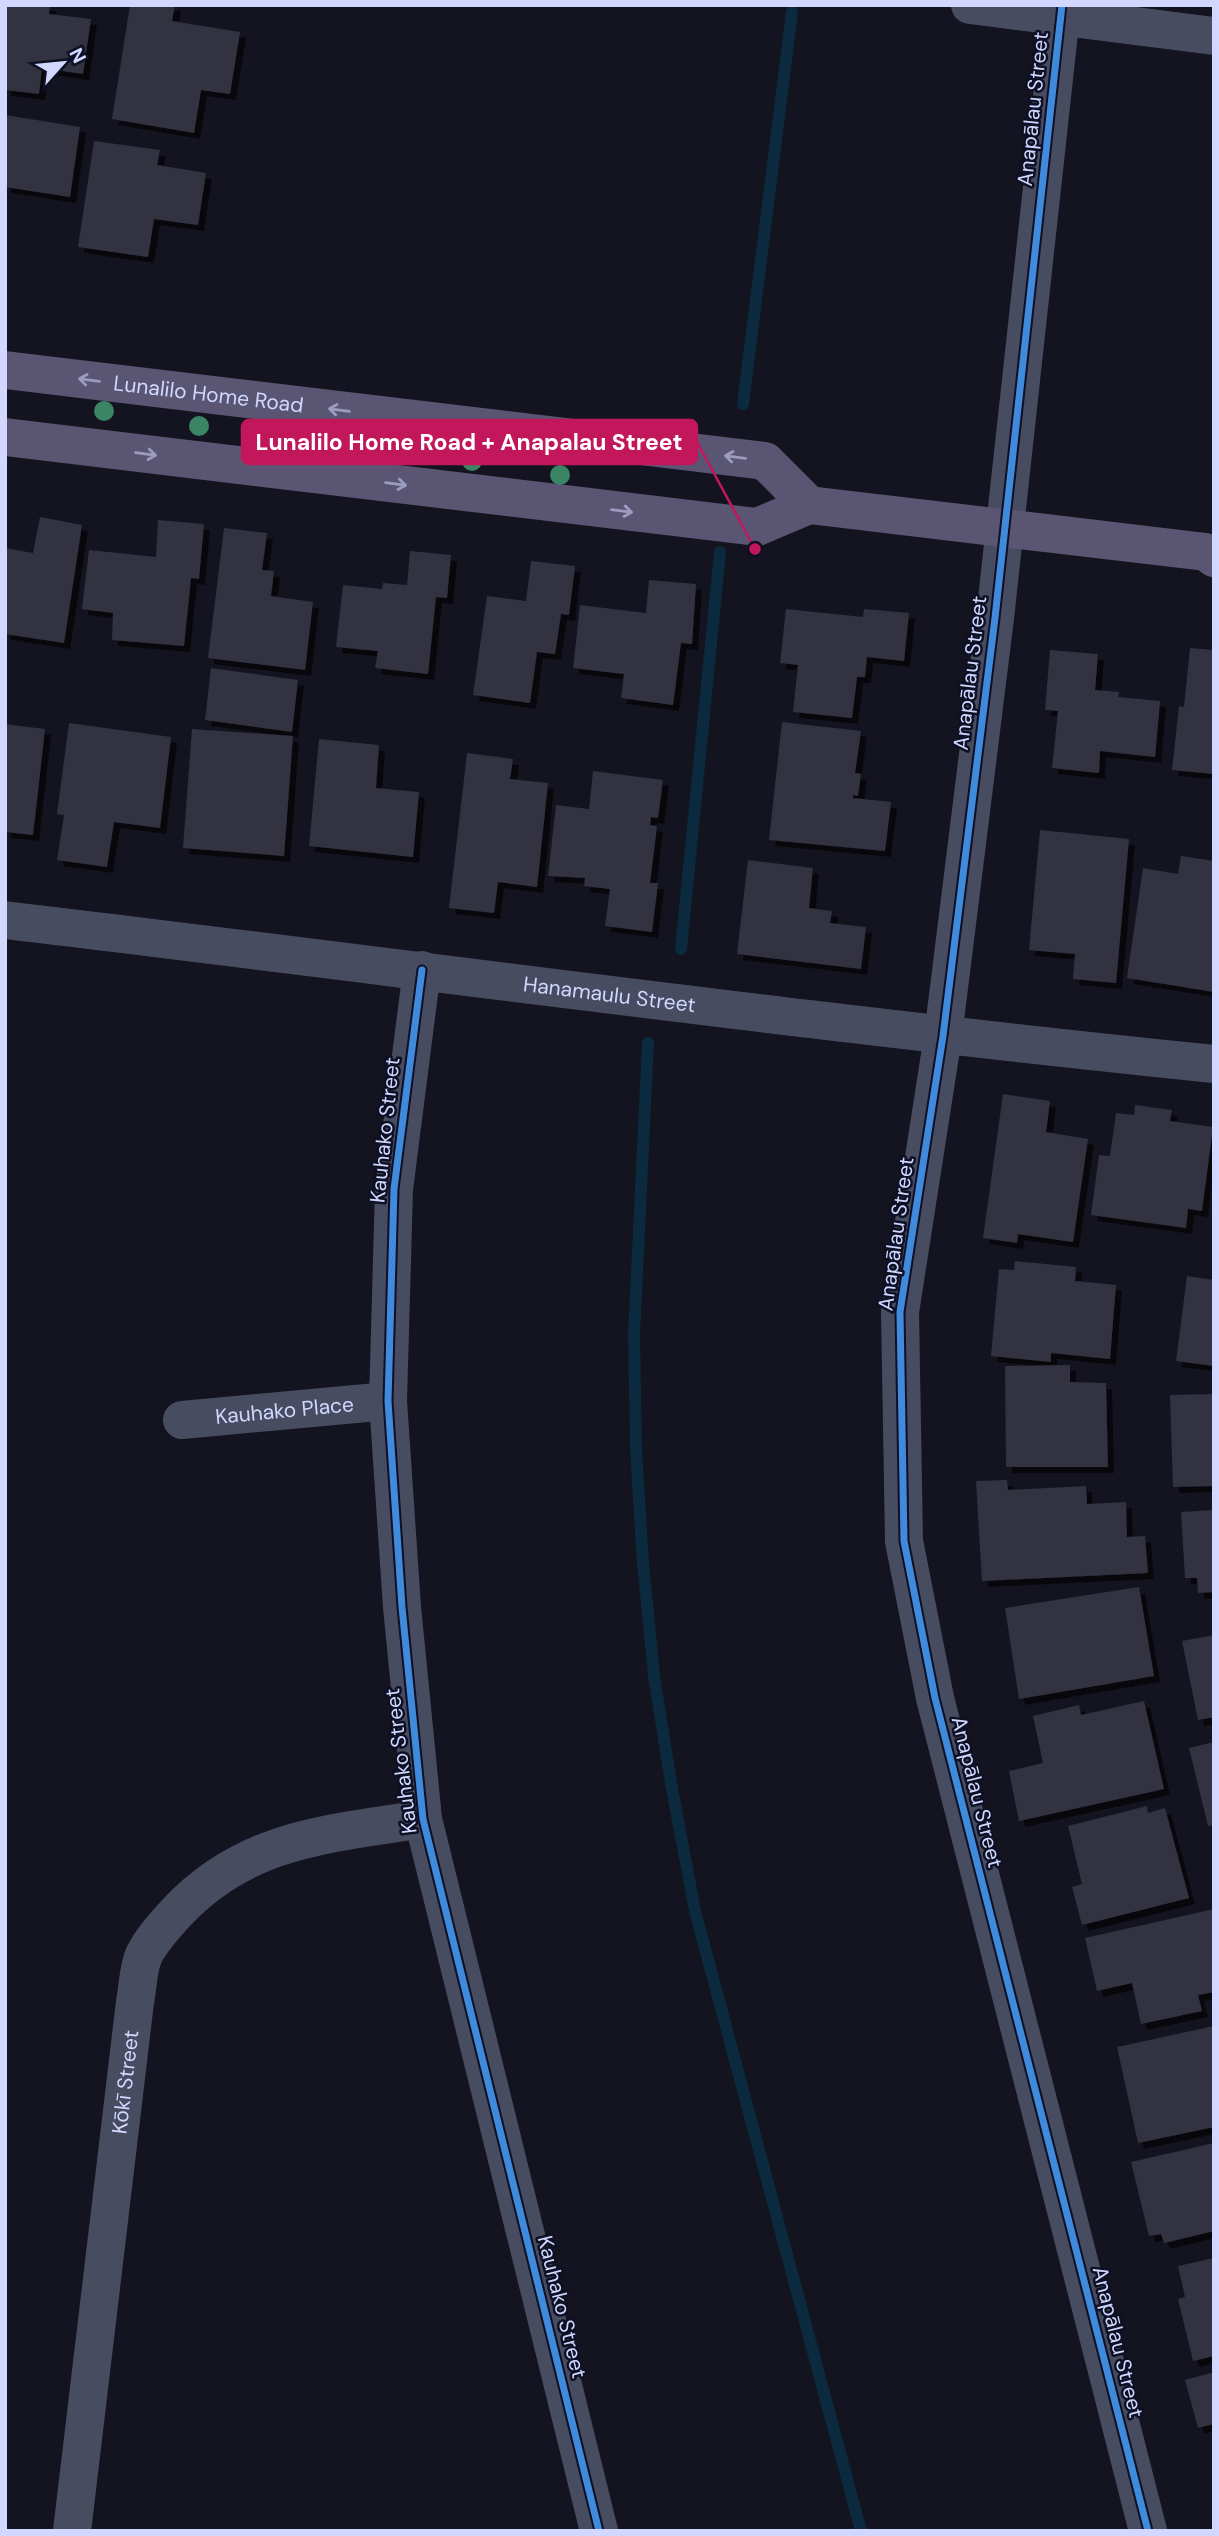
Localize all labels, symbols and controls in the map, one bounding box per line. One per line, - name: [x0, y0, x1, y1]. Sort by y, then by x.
- north arrow: [28, 28, 98, 98]
- street label: Anapālau Street: [1011, 30, 1055, 188]
- text: N: [63, 44, 92, 67]
- street label: Lunalilo Home Road: [112, 369, 305, 420]
- one-way arrow: [78, 374, 100, 387]
- one-way arrow: [328, 403, 351, 416]
- callout: Lunalilo Home Road + Anapalau Street: [242, 420, 697, 464]
- text: Lunalilo Home Road + Anapalau Street: [256, 427, 682, 457]
- one-way arrow: [134, 447, 157, 460]
- one-way arrow: [724, 451, 747, 464]
- one-way arrow: [384, 477, 407, 490]
- one-way arrow: [610, 504, 633, 517]
- street label: Anapālau Street: [947, 594, 993, 752]
- street label: Hanamaulu Street: [522, 970, 697, 1019]
- street label: Kauhako Street: [363, 1056, 407, 1204]
- street label: Anapālau Street: [871, 1155, 921, 1313]
- street label: Kauhako Place: [214, 1390, 355, 1431]
- street label: Kauhako Street: [378, 1687, 424, 1835]
- street label: Anapālau Street: [945, 1713, 1009, 1871]
- street label: Kōkī Street: [105, 2029, 146, 2136]
- street label: Kauhako Street: [531, 2233, 593, 2381]
- street label: Anapālau Street: [1086, 2263, 1150, 2421]

